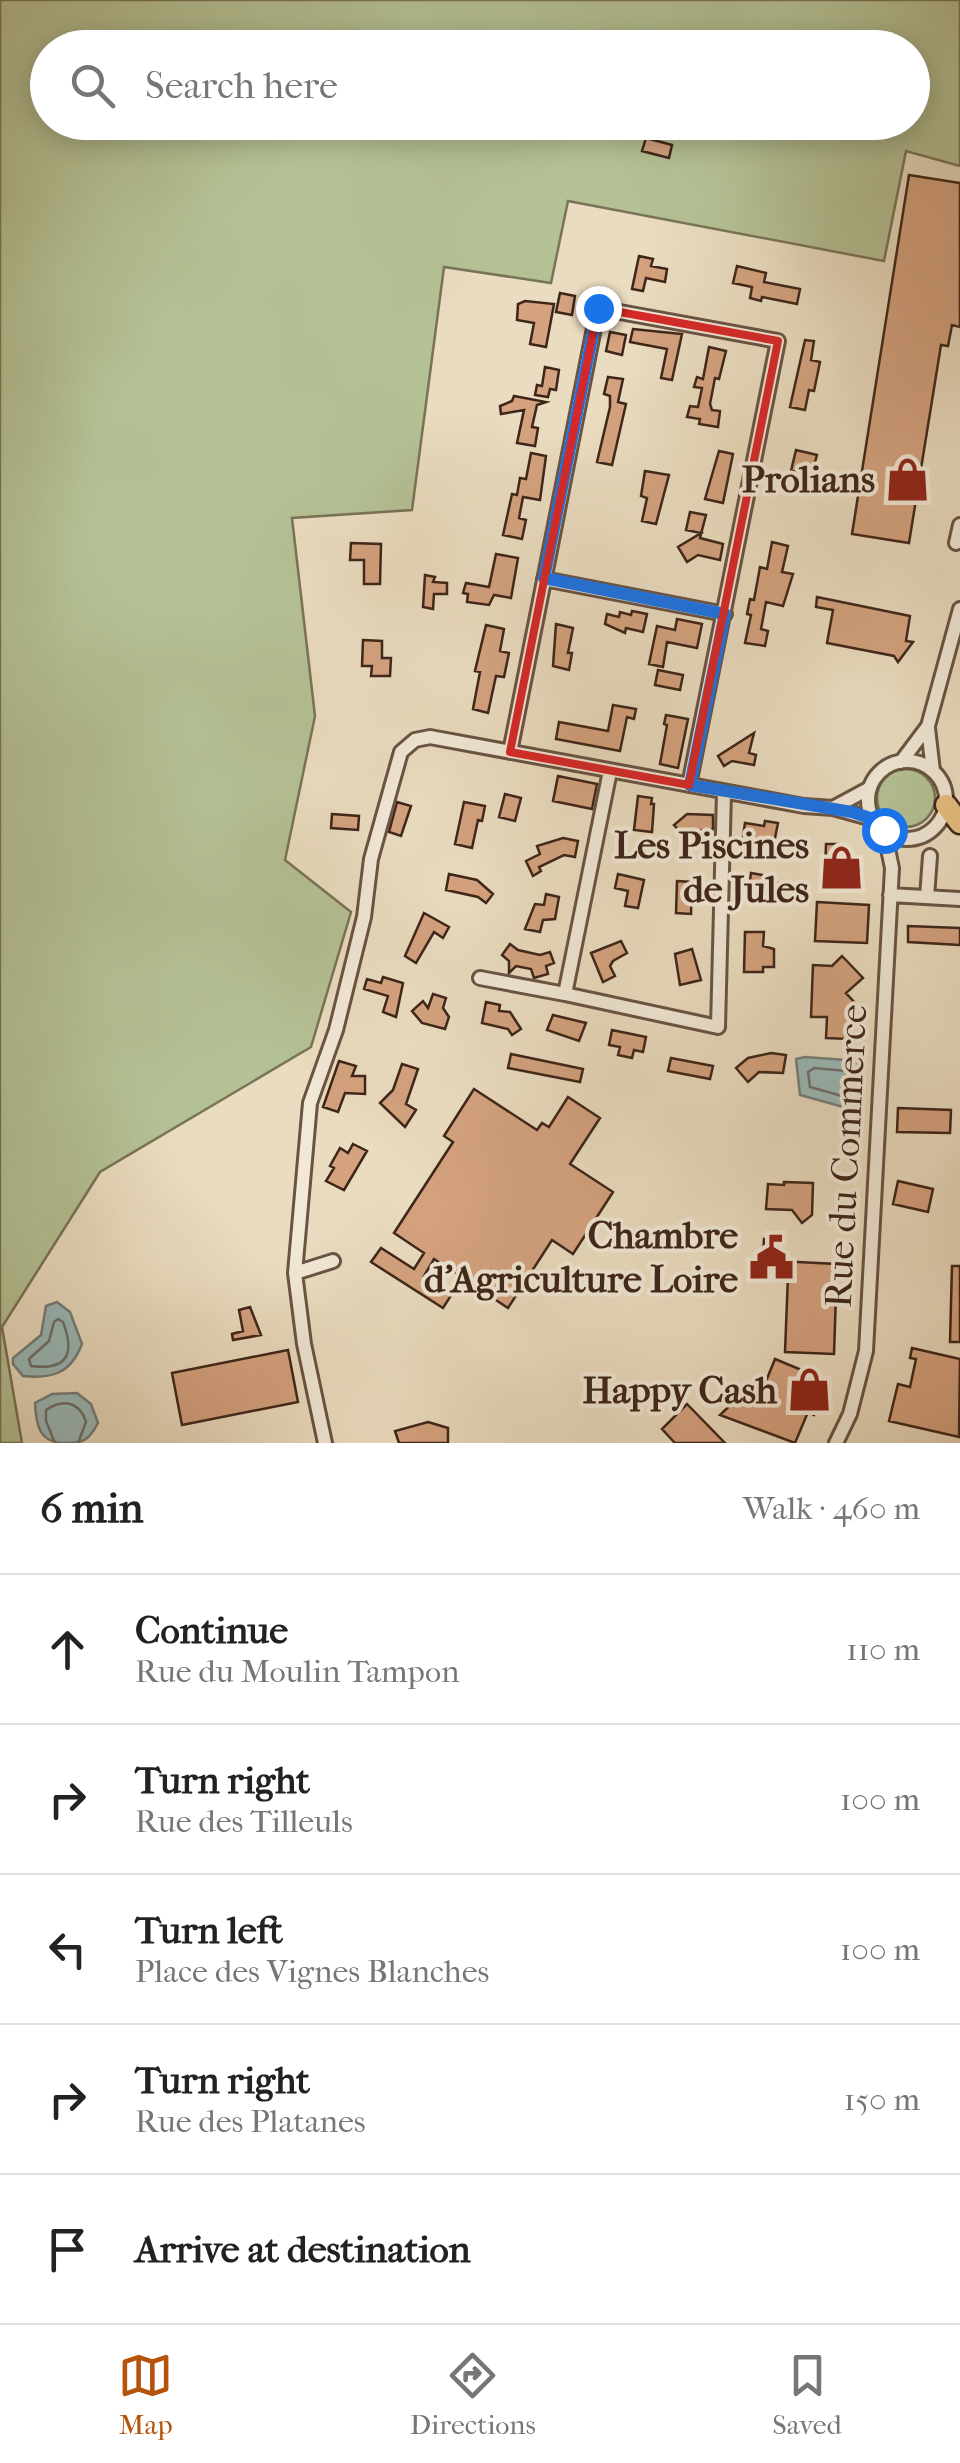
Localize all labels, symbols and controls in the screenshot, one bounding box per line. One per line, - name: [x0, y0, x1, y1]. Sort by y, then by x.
- search box: [30, 30, 930, 140]
- icon: search: [65, 58, 120, 113]
- text: Search here: [145, 63, 338, 108]
- route end: [576, 286, 622, 332]
- shop icon: Prolians: [884, 455, 932, 503]
- place label: Prolians: [742, 457, 875, 502]
- route start: [862, 808, 908, 854]
- place label: Les Piscines de Jules: [614, 823, 809, 912]
- shop icon: Les Piscines de Jules: [818, 843, 866, 891]
- street label: Rue du Commerce: [816, 1003, 876, 1309]
- place label: Chambre d'Agriculture Loire: [424, 1213, 738, 1302]
- public building icon: Chambre d'Agriculture Loire: [747, 1233, 795, 1281]
- shop icon: Happy Cash: [786, 1366, 834, 1414]
- place label: Happy Cash: [582, 1368, 778, 1413]
- text: 6 min: [40, 1484, 143, 1533]
- text: Walk · 460 m: [743, 1490, 920, 1527]
- text: Continue: [135, 1608, 288, 1653]
- icon: ahead: [40, 1622, 95, 1677]
- text: 110 m: [846, 1631, 920, 1668]
- text: Rue du Moulin Tampon: [135, 1653, 460, 1690]
- text: Turn right: [135, 1758, 310, 1803]
- icon: right: [40, 1772, 95, 1827]
- text: 100 m: [840, 1781, 920, 1818]
- text: Rue des Tilleuls: [135, 1803, 353, 1840]
- text: Turn left: [135, 1908, 283, 1953]
- icon: left: [40, 1922, 95, 1977]
- text: 100 m: [840, 1931, 920, 1968]
- text: Place des Vignes Blanches: [135, 1953, 489, 1990]
- text: Turn right: [135, 2058, 310, 2103]
- icon: right: [40, 2072, 95, 2127]
- text: 150 m: [844, 2081, 920, 2118]
- text: Rue des Platanes: [135, 2103, 366, 2140]
- icon: arrive: [40, 2222, 95, 2277]
- text: Arrive at destination: [135, 2227, 471, 2272]
- tab: Map: [118, 2348, 173, 2441]
- tab: Directions: [410, 2348, 536, 2441]
- tab: Saved: [772, 2348, 842, 2441]

